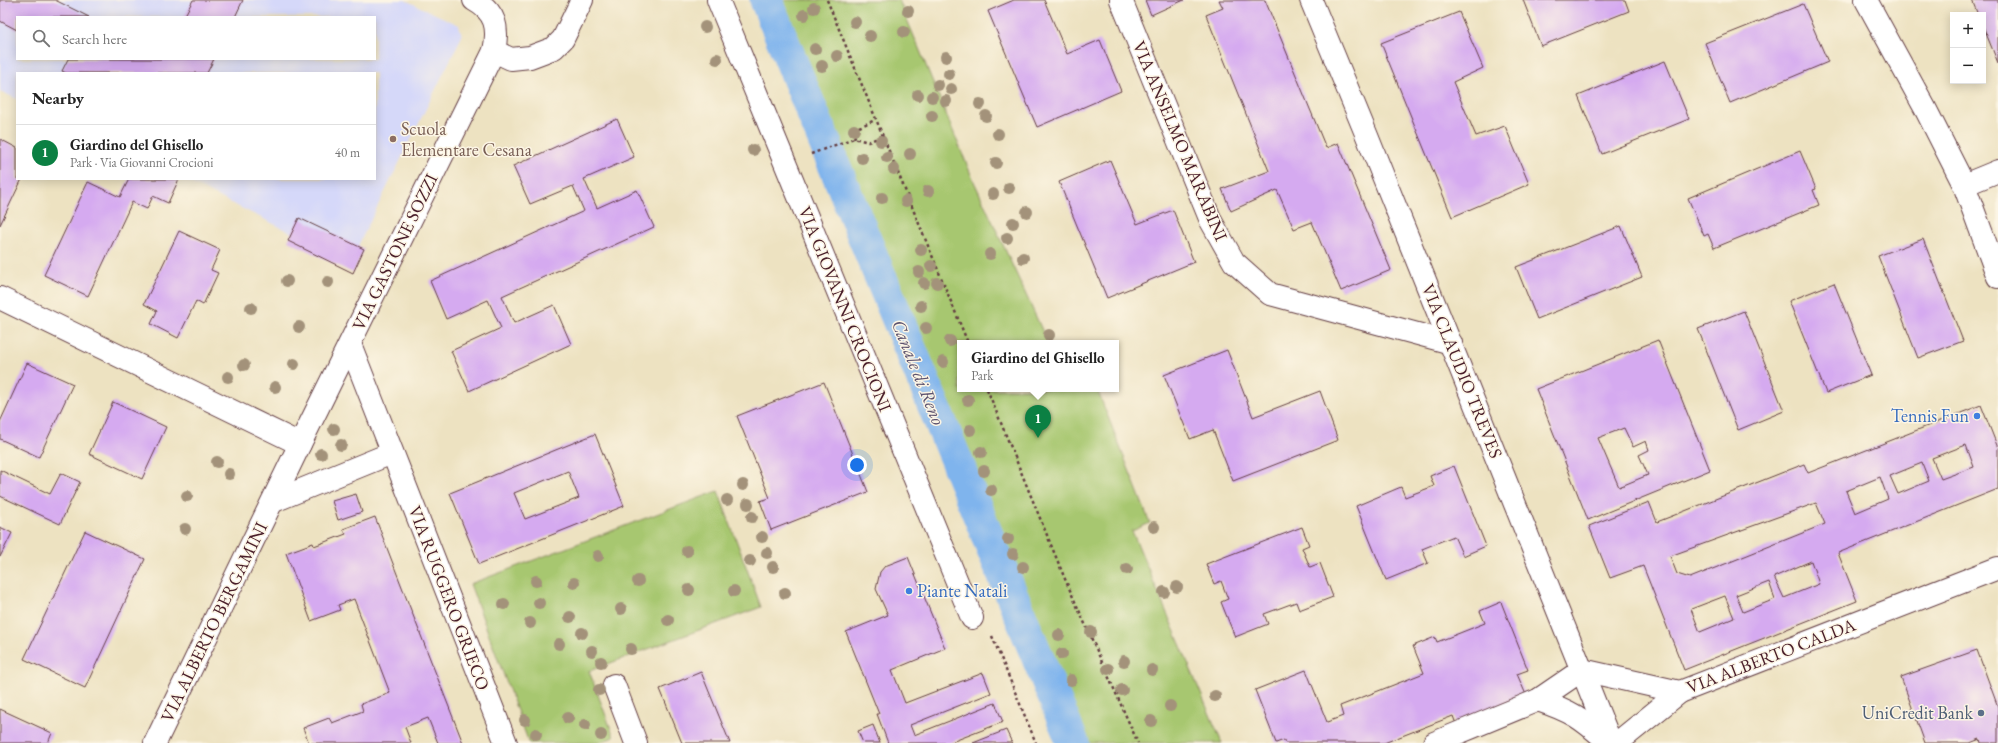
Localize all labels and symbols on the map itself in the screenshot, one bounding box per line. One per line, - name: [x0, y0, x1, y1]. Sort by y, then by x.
- street label: VIA ANSELMO MARABINI: [1128, 37, 1233, 244]
- place label: Scuola Elementare Cesana: [401, 117, 533, 161]
- marker: Scuola Elementare Cesana: [388, 134, 398, 144]
- street label: VIA GASTONE SOZZI: [347, 170, 442, 334]
- street label: VIA GIOVANNI CROCIONI: [794, 203, 897, 415]
- street label: VIA CLAUDIO TREVES: [1417, 280, 1508, 461]
- water label: Canale di Reno: [886, 316, 951, 429]
- place label: Tennis Fun: [1891, 404, 1969, 427]
- pin: 1: [1025, 405, 1051, 438]
- marker: Tennis Fun: [1972, 411, 1982, 421]
- your location: [847, 455, 867, 475]
- street label: VIA RUGGERO GRIECO: [404, 502, 495, 693]
- street label: VIA ALBERTO BERGAMINI: [155, 518, 272, 726]
- place label: Piante Natali: [917, 579, 1008, 602]
- marker: Piante Natali: [904, 586, 914, 596]
- street label: VIA ALBERTO CALDA: [1683, 612, 1859, 698]
- place label: UniCredit Bank: [1862, 701, 1974, 724]
- marker: UniCredit Bank: [1976, 708, 1986, 718]

